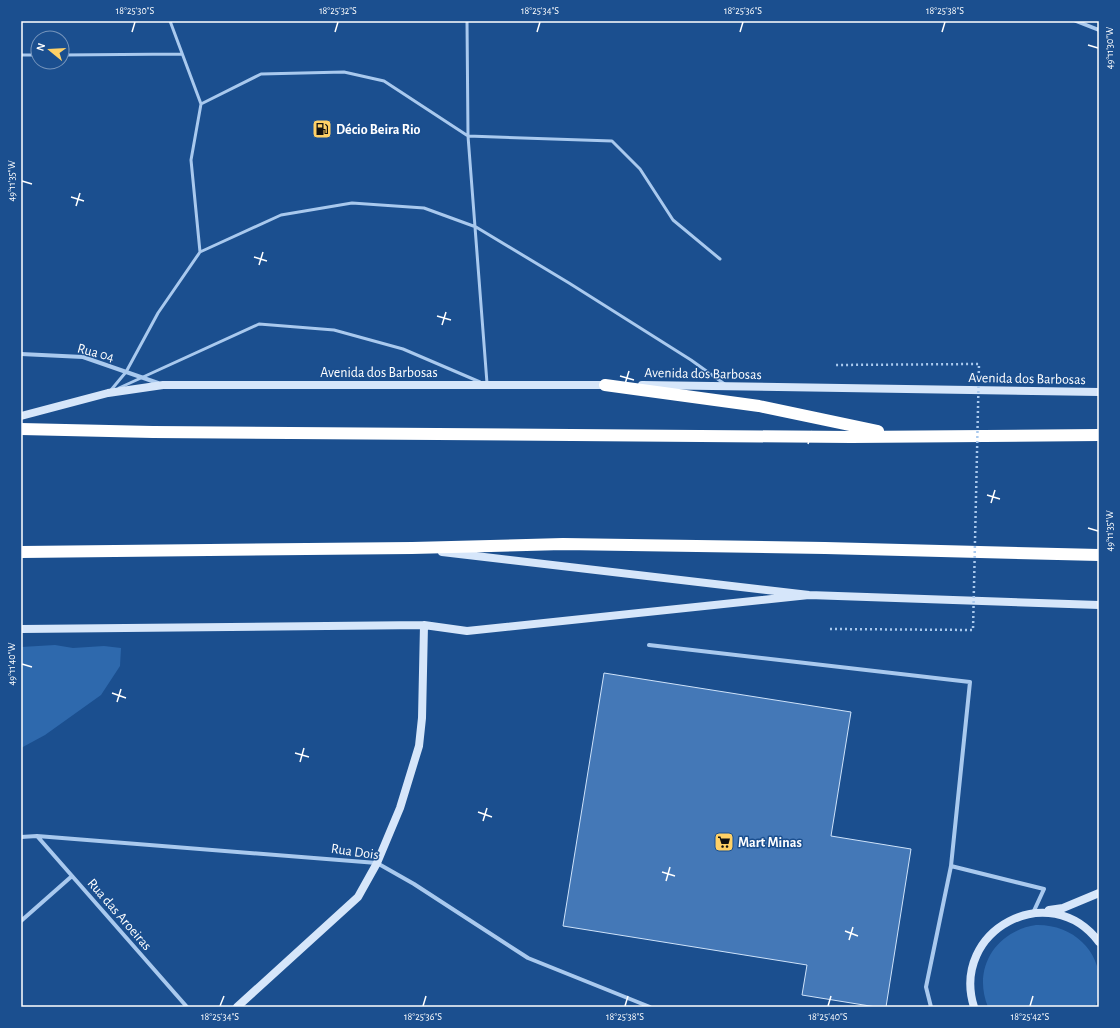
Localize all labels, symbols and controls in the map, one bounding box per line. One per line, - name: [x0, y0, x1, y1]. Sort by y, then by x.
- text: 18°25'30"S: [116, 6, 154, 16]
- text: 18°25'32"S: [319, 6, 357, 16]
- text: 18°25'34"S: [521, 6, 559, 16]
- text: 18°25'36"S: [724, 6, 762, 16]
- text: 18°25'38"S: [926, 6, 964, 16]
- text: 49°11'30"W: [1105, 27, 1115, 69]
- north arrow: [30, 30, 70, 70]
- text: N: [35, 42, 47, 52]
- fuel station icon: Décio Beira Rio: [311, 118, 333, 140]
- place label: Décio Beira Rio: [336, 123, 421, 137]
- text: 49°11'35"W: [7, 160, 17, 202]
- street label: Rua 04: [76, 341, 116, 365]
- street label: Avenida dos Barbosas: [320, 366, 438, 380]
- street label: Avenida dos Barbosas: [644, 366, 762, 382]
- street label: Avenida dos Barbosas: [968, 371, 1086, 387]
- text: 49°11'35"W: [1105, 510, 1115, 552]
- text: 49°11'40"W: [7, 642, 17, 685]
- supermarket icon: Mart Minas: [713, 831, 735, 853]
- place label: Mart Minas: [738, 836, 802, 850]
- street label: Rua Dois: [330, 842, 380, 862]
- street label: Rua das Aroeiras: [84, 876, 154, 953]
- text: 18°25'34"S: [201, 1012, 239, 1022]
- text: 18°25'36"S: [404, 1012, 442, 1022]
- text: 18°25'38"S: [606, 1012, 644, 1022]
- text: 18°25'40"S: [808, 1012, 848, 1022]
- text: 18°25'42"S: [1011, 1012, 1049, 1022]

